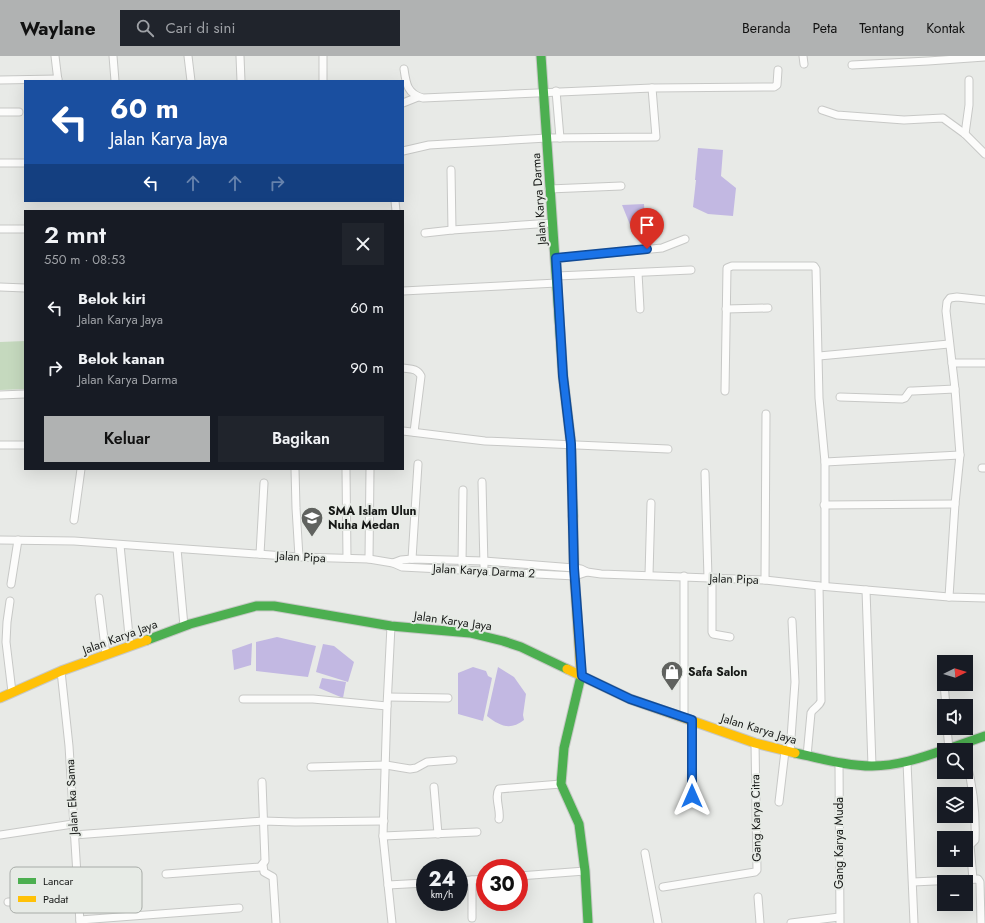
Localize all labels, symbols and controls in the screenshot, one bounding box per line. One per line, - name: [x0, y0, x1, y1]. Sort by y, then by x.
- search box: [120, 10, 400, 46]
- text: Waylane: [20, 15, 96, 42]
- icon: search: [134, 17, 156, 39]
- text: Cari di sini: [166, 17, 235, 39]
- text: Beranda: [742, 18, 791, 38]
- text: Peta: [813, 18, 837, 38]
- text: Tentang: [859, 18, 904, 38]
- text: Kontak: [926, 18, 965, 38]
- text: 60 m: [110, 88, 179, 129]
- icon: left: [44, 96, 96, 148]
- text: Jalan Karya Jaya: [110, 126, 228, 152]
- street label: Jalan Karya Darma: [527, 152, 551, 247]
- icon: left: [140, 172, 162, 194]
- icon: ahead: [182, 172, 204, 194]
- icon: ahead: [224, 172, 246, 194]
- icon: right: [266, 172, 288, 194]
- pin: [630, 208, 664, 249]
- icon: arrive: [636, 214, 658, 236]
- text: 2 mnt: [44, 217, 106, 252]
- button: close: [342, 223, 384, 265]
- text: 550 m · 08:53: [44, 250, 125, 269]
- text: Belok kiri: [78, 288, 146, 310]
- icon: left: [44, 297, 66, 319]
- text: 60 m: [350, 297, 384, 319]
- text: Jalan Karya Jaya: [78, 310, 163, 329]
- text: Belok kanan: [78, 348, 165, 370]
- icon: right: [44, 357, 66, 379]
- text: 90 m: [350, 357, 384, 379]
- text: Jalan Karya Darma: [78, 370, 178, 389]
- button: Keluar: [44, 416, 210, 462]
- button: Bagikan: [218, 416, 384, 462]
- place label: SMA Islam Ulun Nuha Medan: [328, 502, 417, 534]
- school or university icon: SMA Islam Ulun Nuha Medan: [299, 505, 325, 538]
- street label: Jalan Pipa: [274, 547, 326, 567]
- street label: Jalan Karya Darma 2: [430, 559, 536, 583]
- street label: Jalan Pipa: [707, 569, 759, 589]
- street label: Jalan Karya Jaya: [411, 606, 493, 635]
- street label: Jalan Karya Jaya: [78, 615, 160, 660]
- north arrow: [937, 655, 973, 691]
- map controls: [937, 655, 973, 911]
- shop icon: Safa Salon: [659, 659, 685, 692]
- place label: Safa Salon: [688, 663, 747, 681]
- button: sound: [937, 699, 973, 735]
- street label: Jalan Karya Jaya: [717, 708, 799, 749]
- button: search: [937, 743, 973, 779]
- street label: Jalan Eka Sama: [61, 758, 83, 837]
- street label: Gang Karya Citra: [746, 774, 766, 862]
- position arrow: [671, 775, 713, 817]
- button: layers: [937, 787, 973, 823]
- street label: Gang Karya Muda: [830, 797, 848, 889]
- button: +: [937, 831, 973, 867]
- speed limit sign: 30: [476, 859, 528, 911]
- text: 24: [428, 865, 456, 894]
- legend: [10, 867, 142, 913]
- text: Lancar: [43, 873, 74, 889]
- button: −: [937, 875, 973, 911]
- text: km/h: [431, 887, 453, 902]
- text: Padat: [43, 891, 69, 907]

